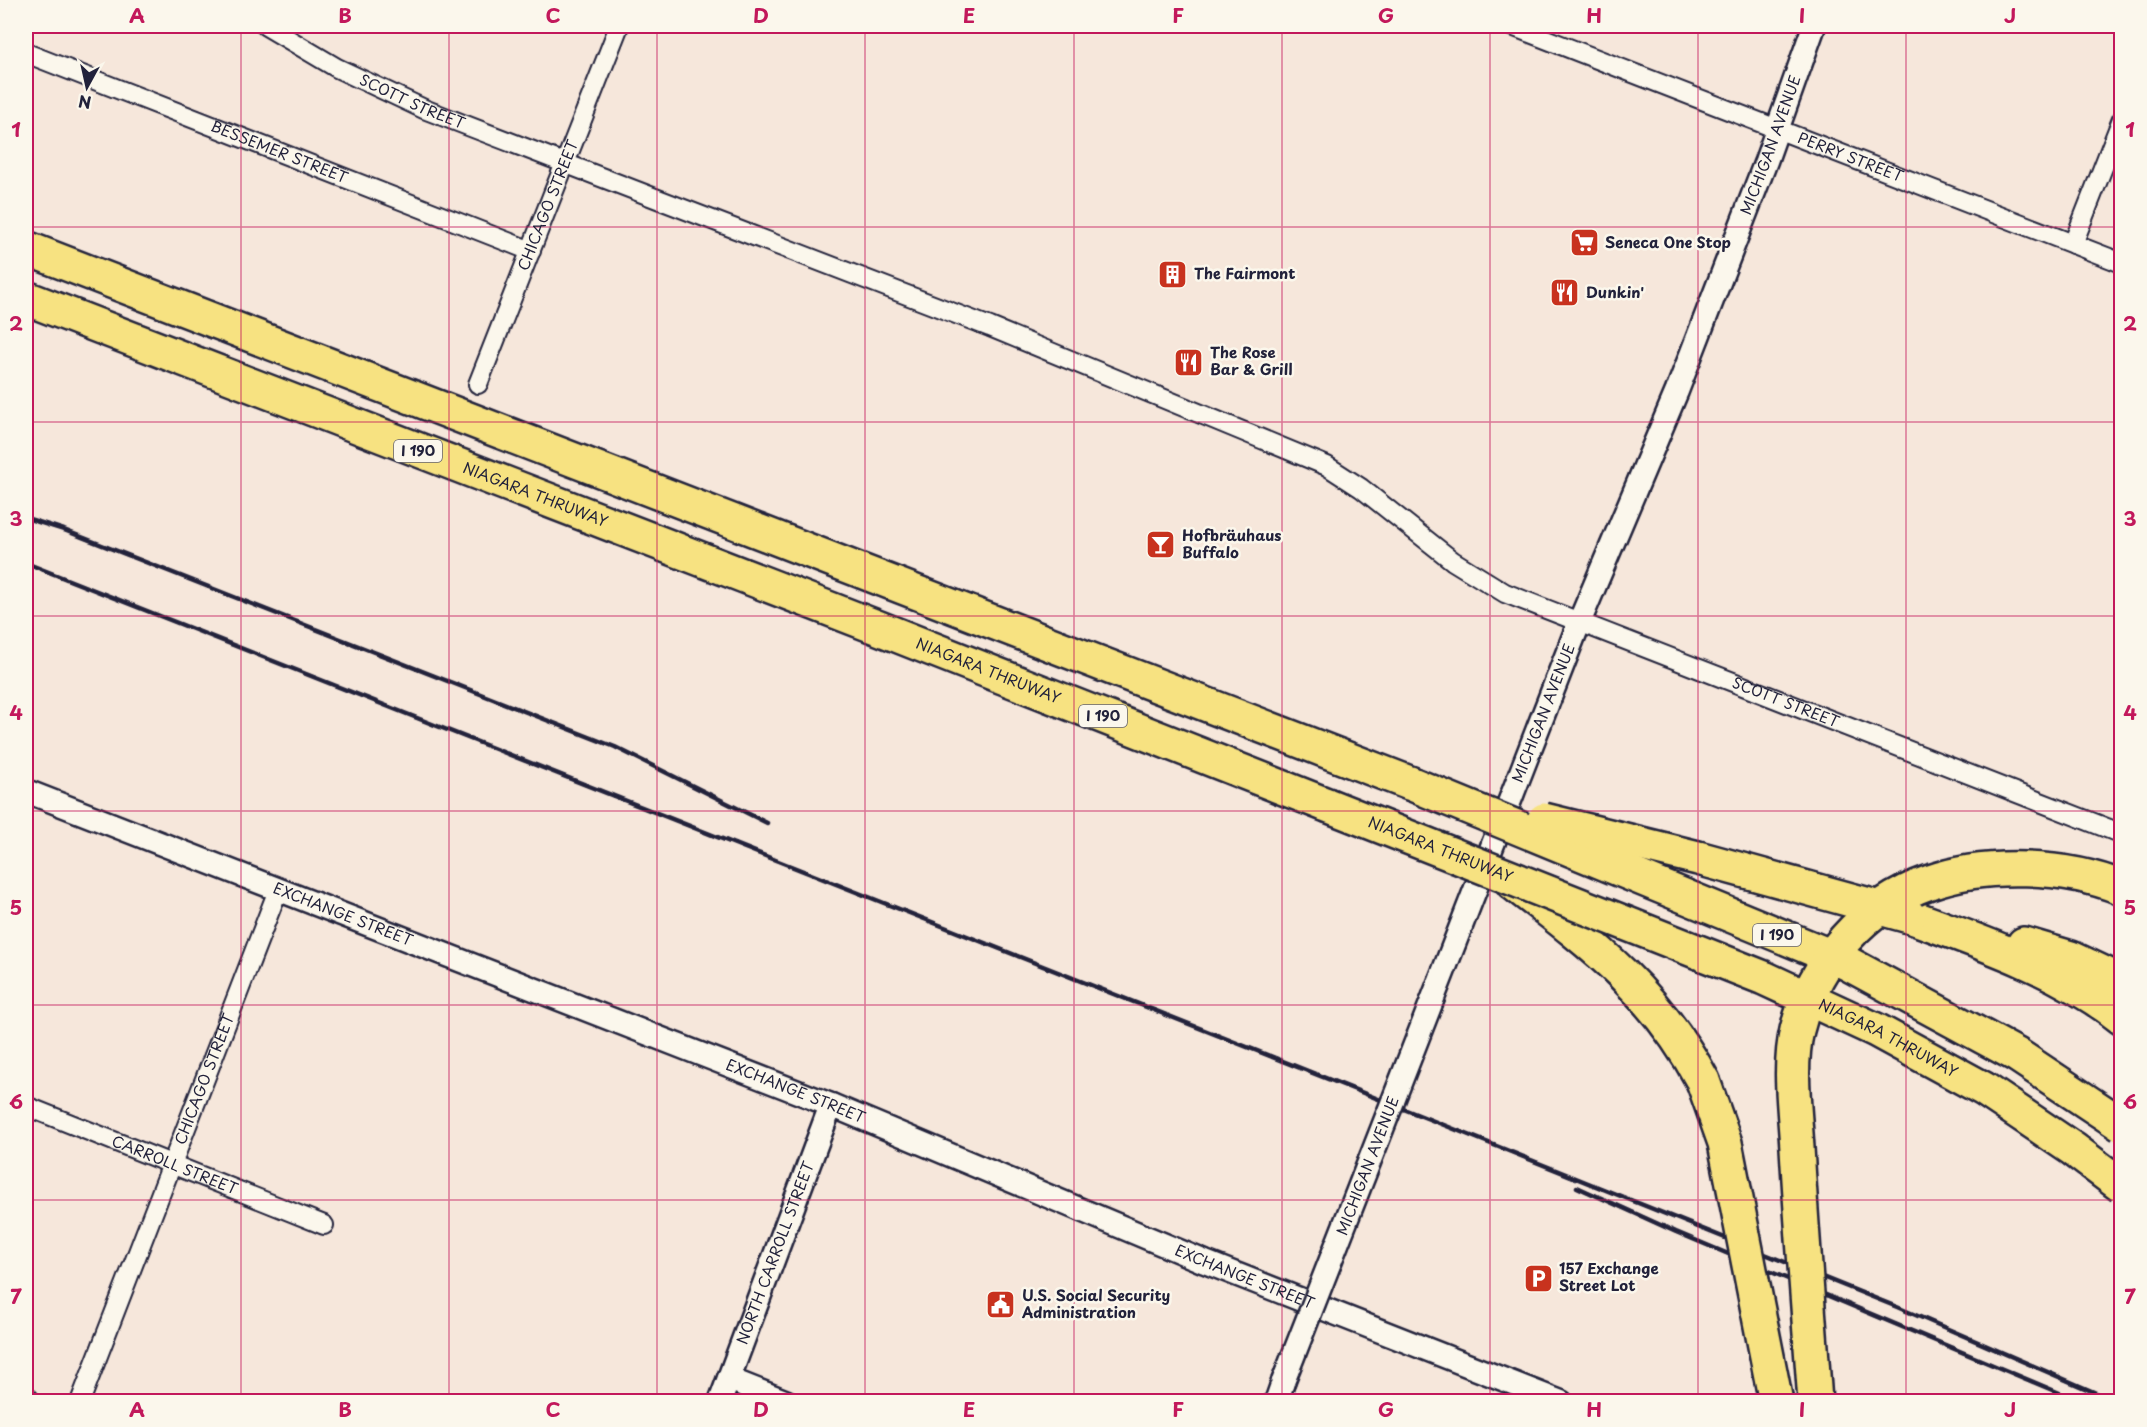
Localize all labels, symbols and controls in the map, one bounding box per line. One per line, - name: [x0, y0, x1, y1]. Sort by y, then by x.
- text: A: [129, 0, 145, 30]
- text: B: [338, 0, 352, 30]
- text: C: [545, 0, 561, 30]
- text: D: [753, 0, 769, 30]
- text: E: [963, 0, 975, 30]
- text: F: [1172, 0, 1184, 30]
- text: G: [1378, 0, 1394, 30]
- text: H: [1586, 0, 1602, 30]
- text: I: [1799, 0, 1805, 30]
- text: J: [2004, 0, 2016, 30]
- north arrow: [57, 57, 117, 117]
- street label: SCOTT STREET: [356, 67, 469, 134]
- street label: MICHIGAN AVENUE: [1733, 71, 1806, 218]
- text: N: [77, 90, 93, 116]
- text: 1: [11, 114, 21, 144]
- street label: BESSEMER STREET: [208, 114, 353, 188]
- text: 1: [2125, 114, 2135, 144]
- street label: PERRY STREET: [1795, 125, 1908, 187]
- street label: CHICAGO STREET: [511, 135, 583, 274]
- supermarket icon: Seneca One Stop: [1568, 227, 1600, 259]
- place label: Seneca One Stop: [1605, 230, 1731, 253]
- building icon: The Fairmont: [1157, 258, 1189, 290]
- place label: The Fairmont: [1194, 261, 1296, 284]
- restaurant icon: Dunkin': [1549, 277, 1581, 309]
- place label: Dunkin': [1586, 280, 1644, 303]
- text: 2: [9, 308, 23, 338]
- text: 2: [2123, 308, 2137, 338]
- place label: The Rose Bar & Grill: [1210, 340, 1293, 380]
- restaurant icon: The Rose Bar & Grill: [1173, 346, 1205, 378]
- road number: I 190: [394, 440, 442, 462]
- street label: NIAGARA THRUWAY: [460, 455, 612, 532]
- text: 3: [9, 503, 23, 533]
- text: 3: [2123, 503, 2137, 533]
- place label: Hofbräuhaus Buffalo: [1182, 523, 1282, 563]
- bar icon: Hofbräuhaus Buffalo: [1145, 529, 1177, 561]
- street label: NIAGARA THRUWAY: [913, 631, 1065, 709]
- street label: MICHIGAN AVENUE: [1505, 640, 1580, 786]
- street label: SCOTT STREET: [1729, 670, 1844, 733]
- text: 4: [9, 697, 23, 727]
- text: 4: [2123, 697, 2137, 727]
- road number: I 190: [1079, 705, 1127, 727]
- street label: NIAGARA THRUWAY: [1365, 809, 1517, 888]
- street label: EXCHANGE STREET: [270, 876, 417, 951]
- text: 5: [10, 892, 22, 922]
- text: 5: [2124, 892, 2136, 922]
- road number: I 190: [1753, 924, 1801, 946]
- street label: NIAGARA THRUWAY: [1815, 992, 1963, 1083]
- street label: CHICAGO STREET: [168, 1009, 239, 1148]
- street label: EXCHANGE STREET: [723, 1052, 870, 1128]
- text: 6: [9, 1086, 23, 1116]
- text: 6: [2123, 1086, 2137, 1116]
- street label: MICHIGAN AVENUE: [1329, 1093, 1404, 1238]
- street label: CARROLL STREET: [109, 1128, 242, 1200]
- street label: NORTH CARROLL STREET: [730, 1157, 819, 1347]
- street label: EXCHANGE STREET: [1172, 1238, 1319, 1314]
- place label: 157 Exchange Street Lot: [1559, 1256, 1659, 1296]
- parking icon: 157 Exchange Street Lot: [1522, 1262, 1554, 1294]
- text: 7: [10, 1281, 22, 1311]
- text: 7: [2124, 1281, 2136, 1311]
- place label: U.S. Social Security Administration: [1021, 1283, 1171, 1323]
- public building icon: U.S. Social Security Administration: [985, 1289, 1017, 1321]
- text: A: [129, 1394, 145, 1424]
- text: B: [338, 1394, 352, 1424]
- text: C: [545, 1394, 561, 1424]
- text: D: [753, 1394, 769, 1424]
- text: E: [963, 1394, 975, 1424]
- text: F: [1172, 1394, 1184, 1424]
- text: G: [1378, 1394, 1394, 1424]
- text: H: [1586, 1394, 1602, 1424]
- text: I: [1799, 1394, 1805, 1424]
- text: J: [2004, 1394, 2016, 1424]

